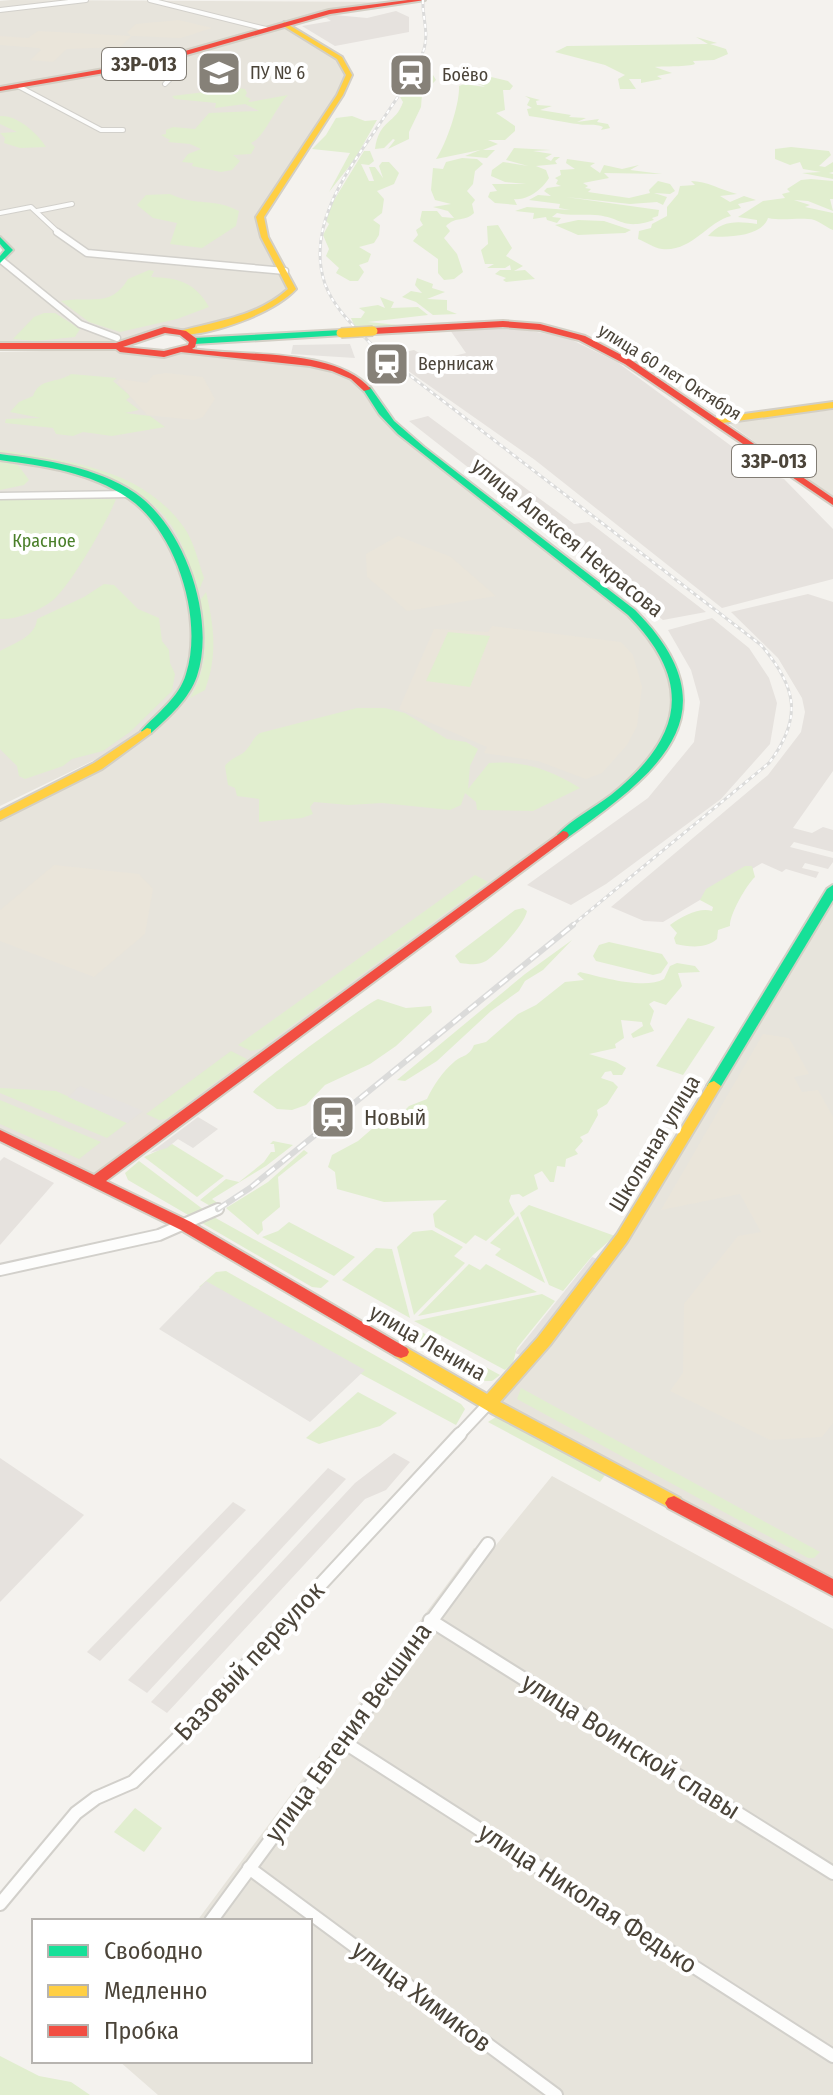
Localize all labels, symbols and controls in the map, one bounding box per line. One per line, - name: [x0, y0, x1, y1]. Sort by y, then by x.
- road number: 33Р-013: [102, 48, 186, 80]
- school or university icon: ПУ № 6: [195, 49, 243, 97]
- station icon: Боёво: [387, 51, 435, 99]
- place label: ПУ № 6: [250, 62, 305, 84]
- place label: Боёво: [442, 64, 488, 86]
- street label: улица 60 лет Октября: [594, 319, 746, 425]
- station icon: Вернисаж: [363, 340, 411, 388]
- place label: Вернисаж: [418, 353, 494, 375]
- road number: 33Р-013: [732, 445, 816, 477]
- street label: улица Алексея Некрасова: [466, 452, 669, 623]
- park label: Красное: [12, 530, 76, 552]
- street label: Школьная улица: [603, 1070, 706, 1217]
- station icon: Новый: [309, 1093, 357, 1141]
- place label: Новый: [364, 1104, 426, 1131]
- street label: улица Ленина: [365, 1298, 491, 1387]
- street label: Базовый переулок: [168, 1576, 331, 1747]
- street label: улица Евгения Векшина: [258, 1616, 438, 1848]
- street label: улица Воинской славы: [516, 1667, 746, 1826]
- street label: улица Николая Федько: [473, 1816, 703, 1981]
- legend: [32, 1919, 312, 2063]
- street label: улица Химиков: [346, 1934, 497, 2059]
- text: Свободно: [104, 1937, 203, 1965]
- text: Медленно: [104, 1977, 207, 2005]
- text: Пробка: [104, 2017, 179, 2045]

